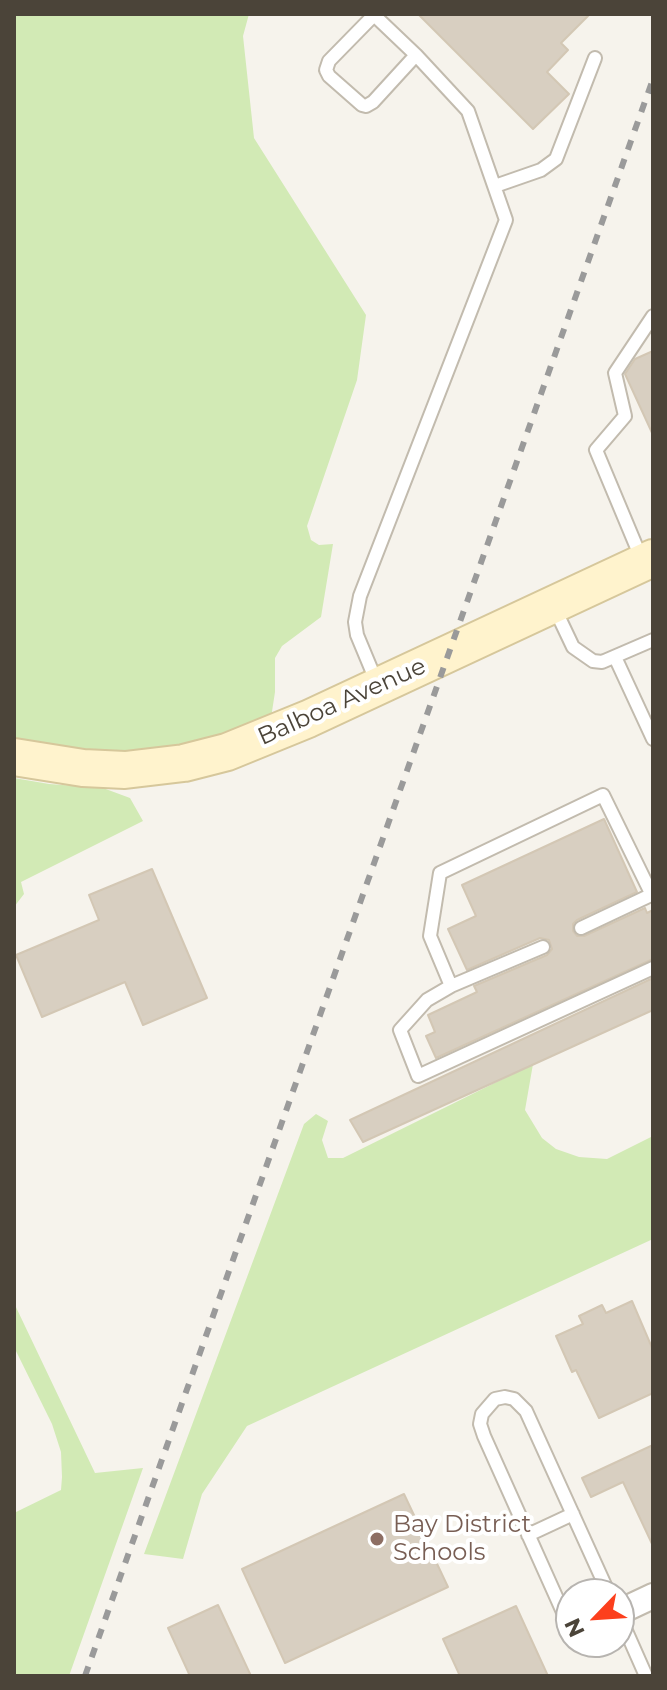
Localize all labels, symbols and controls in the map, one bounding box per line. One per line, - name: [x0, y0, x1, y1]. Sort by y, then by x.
- street label: Balboa Avenue: [253, 652, 431, 752]
- place label: Bay District Schools: [393, 1511, 531, 1567]
- marker: Bay District Schools: [368, 1530, 386, 1548]
- north arrow: [555, 1578, 635, 1658]
- text: N: [559, 1614, 591, 1641]

